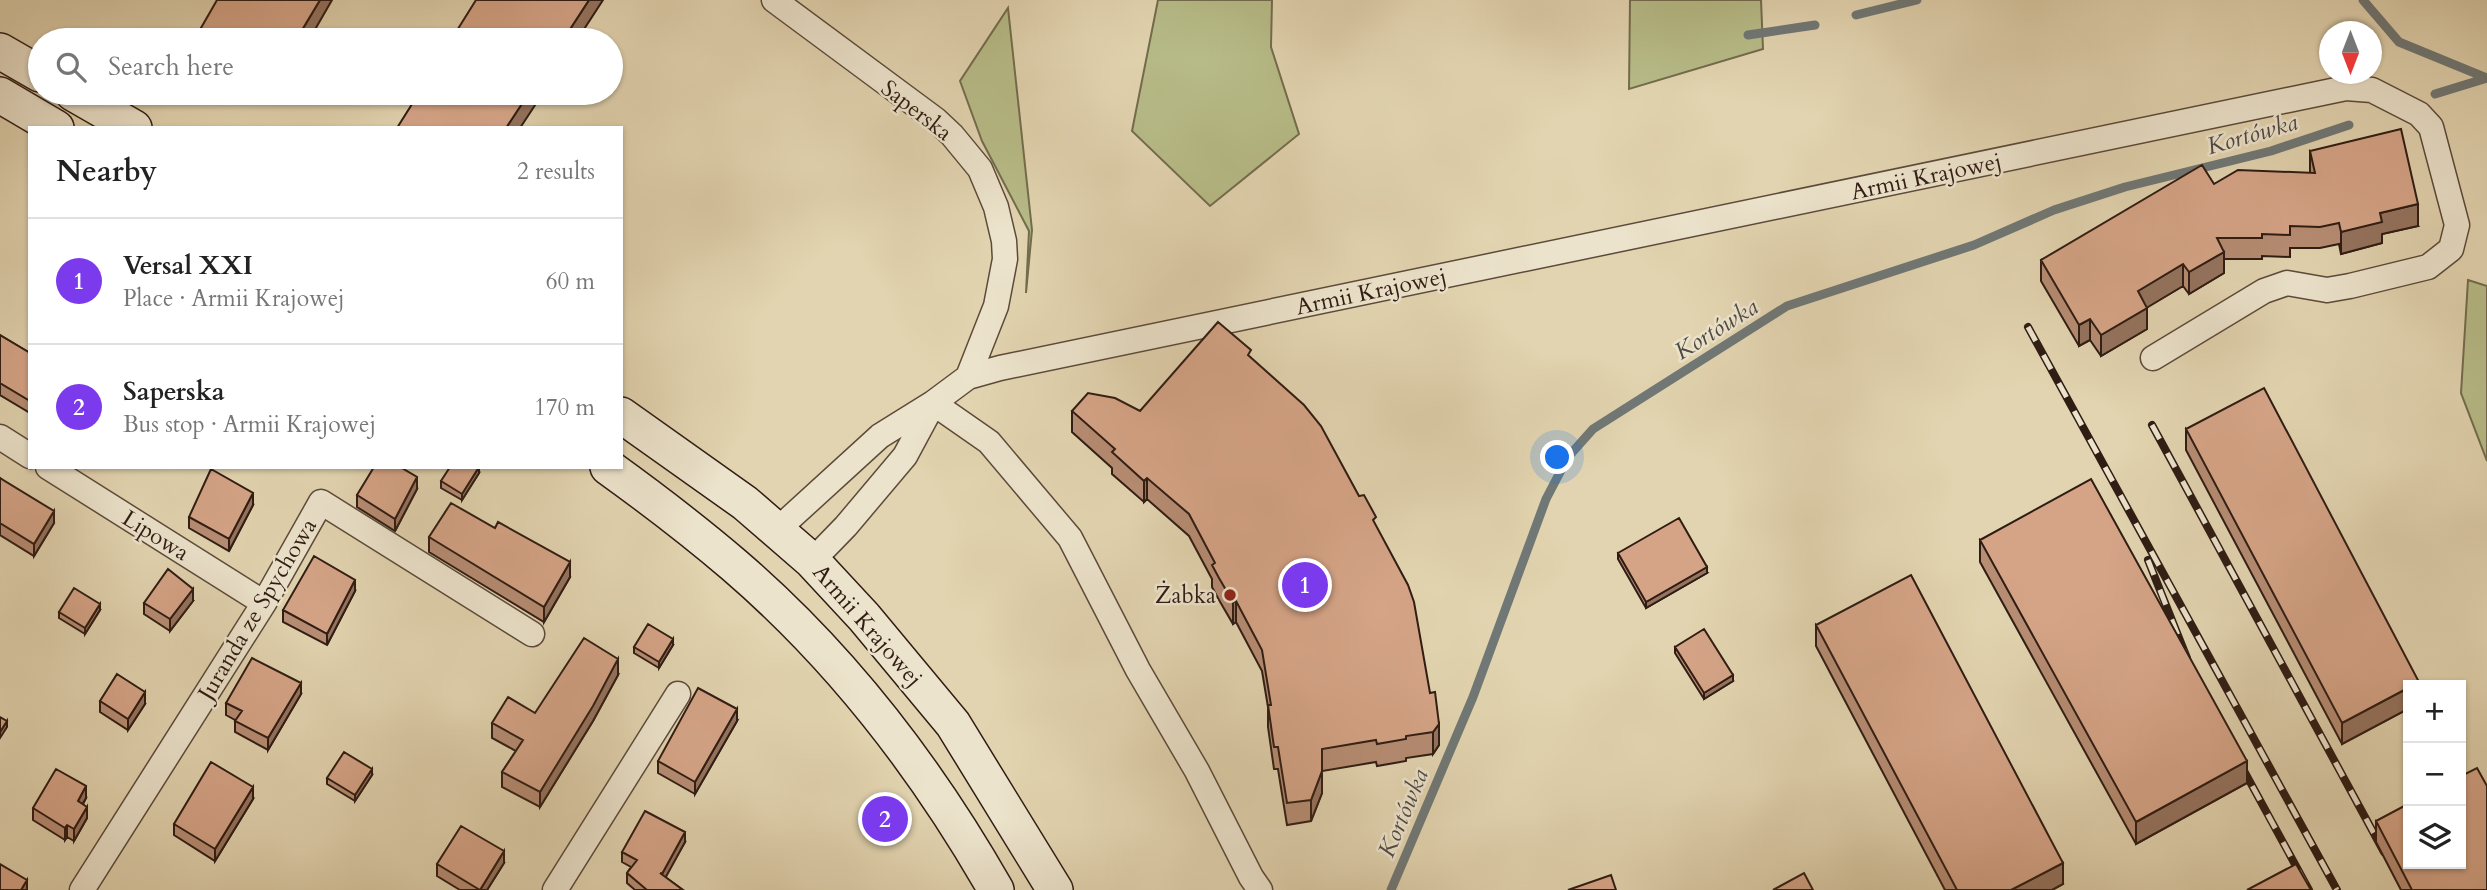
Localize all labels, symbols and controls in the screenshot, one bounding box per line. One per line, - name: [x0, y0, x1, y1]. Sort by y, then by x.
- north arrow: [2319, 21, 2382, 84]
- search box: [28, 28, 623, 105]
- icon: search: [52, 48, 90, 86]
- text: Search here: [108, 49, 234, 84]
- street label: Saperska: [875, 73, 959, 148]
- water label: Kortówka: [2203, 106, 2302, 163]
- street label: Armii Krajowej: [1848, 145, 2004, 208]
- text: Nearby: [56, 151, 157, 192]
- text: 2 results: [517, 156, 595, 187]
- text: Versal XXI: [123, 248, 253, 283]
- street label: Armii Krajowej: [1293, 260, 1449, 323]
- text: 1: [73, 266, 85, 297]
- text: 60 m: [546, 266, 595, 297]
- text: Place · Armii Krajowej: [123, 283, 345, 314]
- water label: Kortówka: [1668, 291, 1765, 368]
- text: Saperska: [123, 374, 225, 409]
- text: 2: [73, 392, 85, 423]
- text: 170 m: [534, 392, 595, 423]
- text: Bus stop · Armii Krajowej: [123, 409, 376, 440]
- your location: [1540, 440, 1574, 474]
- street label: Lipowa: [116, 503, 195, 568]
- street label: Juranda ze Spychowa: [189, 513, 324, 708]
- street label: Armii Krajowej: [806, 557, 930, 693]
- pin: 1: [1282, 559, 1328, 611]
- place label: Żabka: [1155, 580, 1216, 611]
- marker: Żabka: [1222, 587, 1238, 603]
- map controls: [2403, 680, 2466, 869]
- button: +: [2403, 680, 2466, 743]
- button: −: [2403, 743, 2466, 806]
- water label: Kortówka: [1370, 764, 1437, 863]
- pin: 2: [862, 793, 908, 845]
- button: layers: [2403, 806, 2466, 869]

